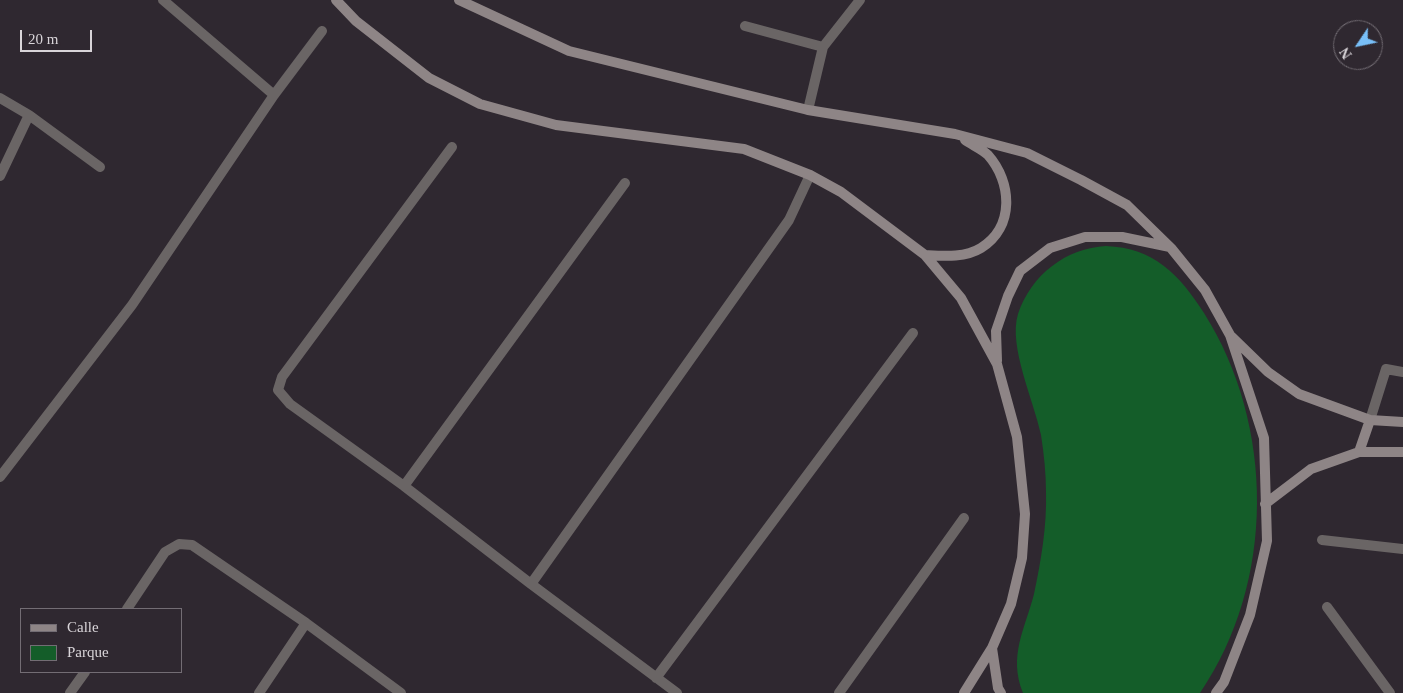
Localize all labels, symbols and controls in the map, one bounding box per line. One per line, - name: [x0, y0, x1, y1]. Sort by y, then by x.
- scale bar: [22, 20, 95, 52]
- north arrow: [1333, 20, 1383, 70]
- text: 20 m: [28, 31, 58, 47]
- text: N: [1337, 45, 1355, 61]
- legend: [20, 608, 182, 673]
- text: Calle: [67, 619, 99, 635]
- text: Parque: [67, 644, 109, 660]

